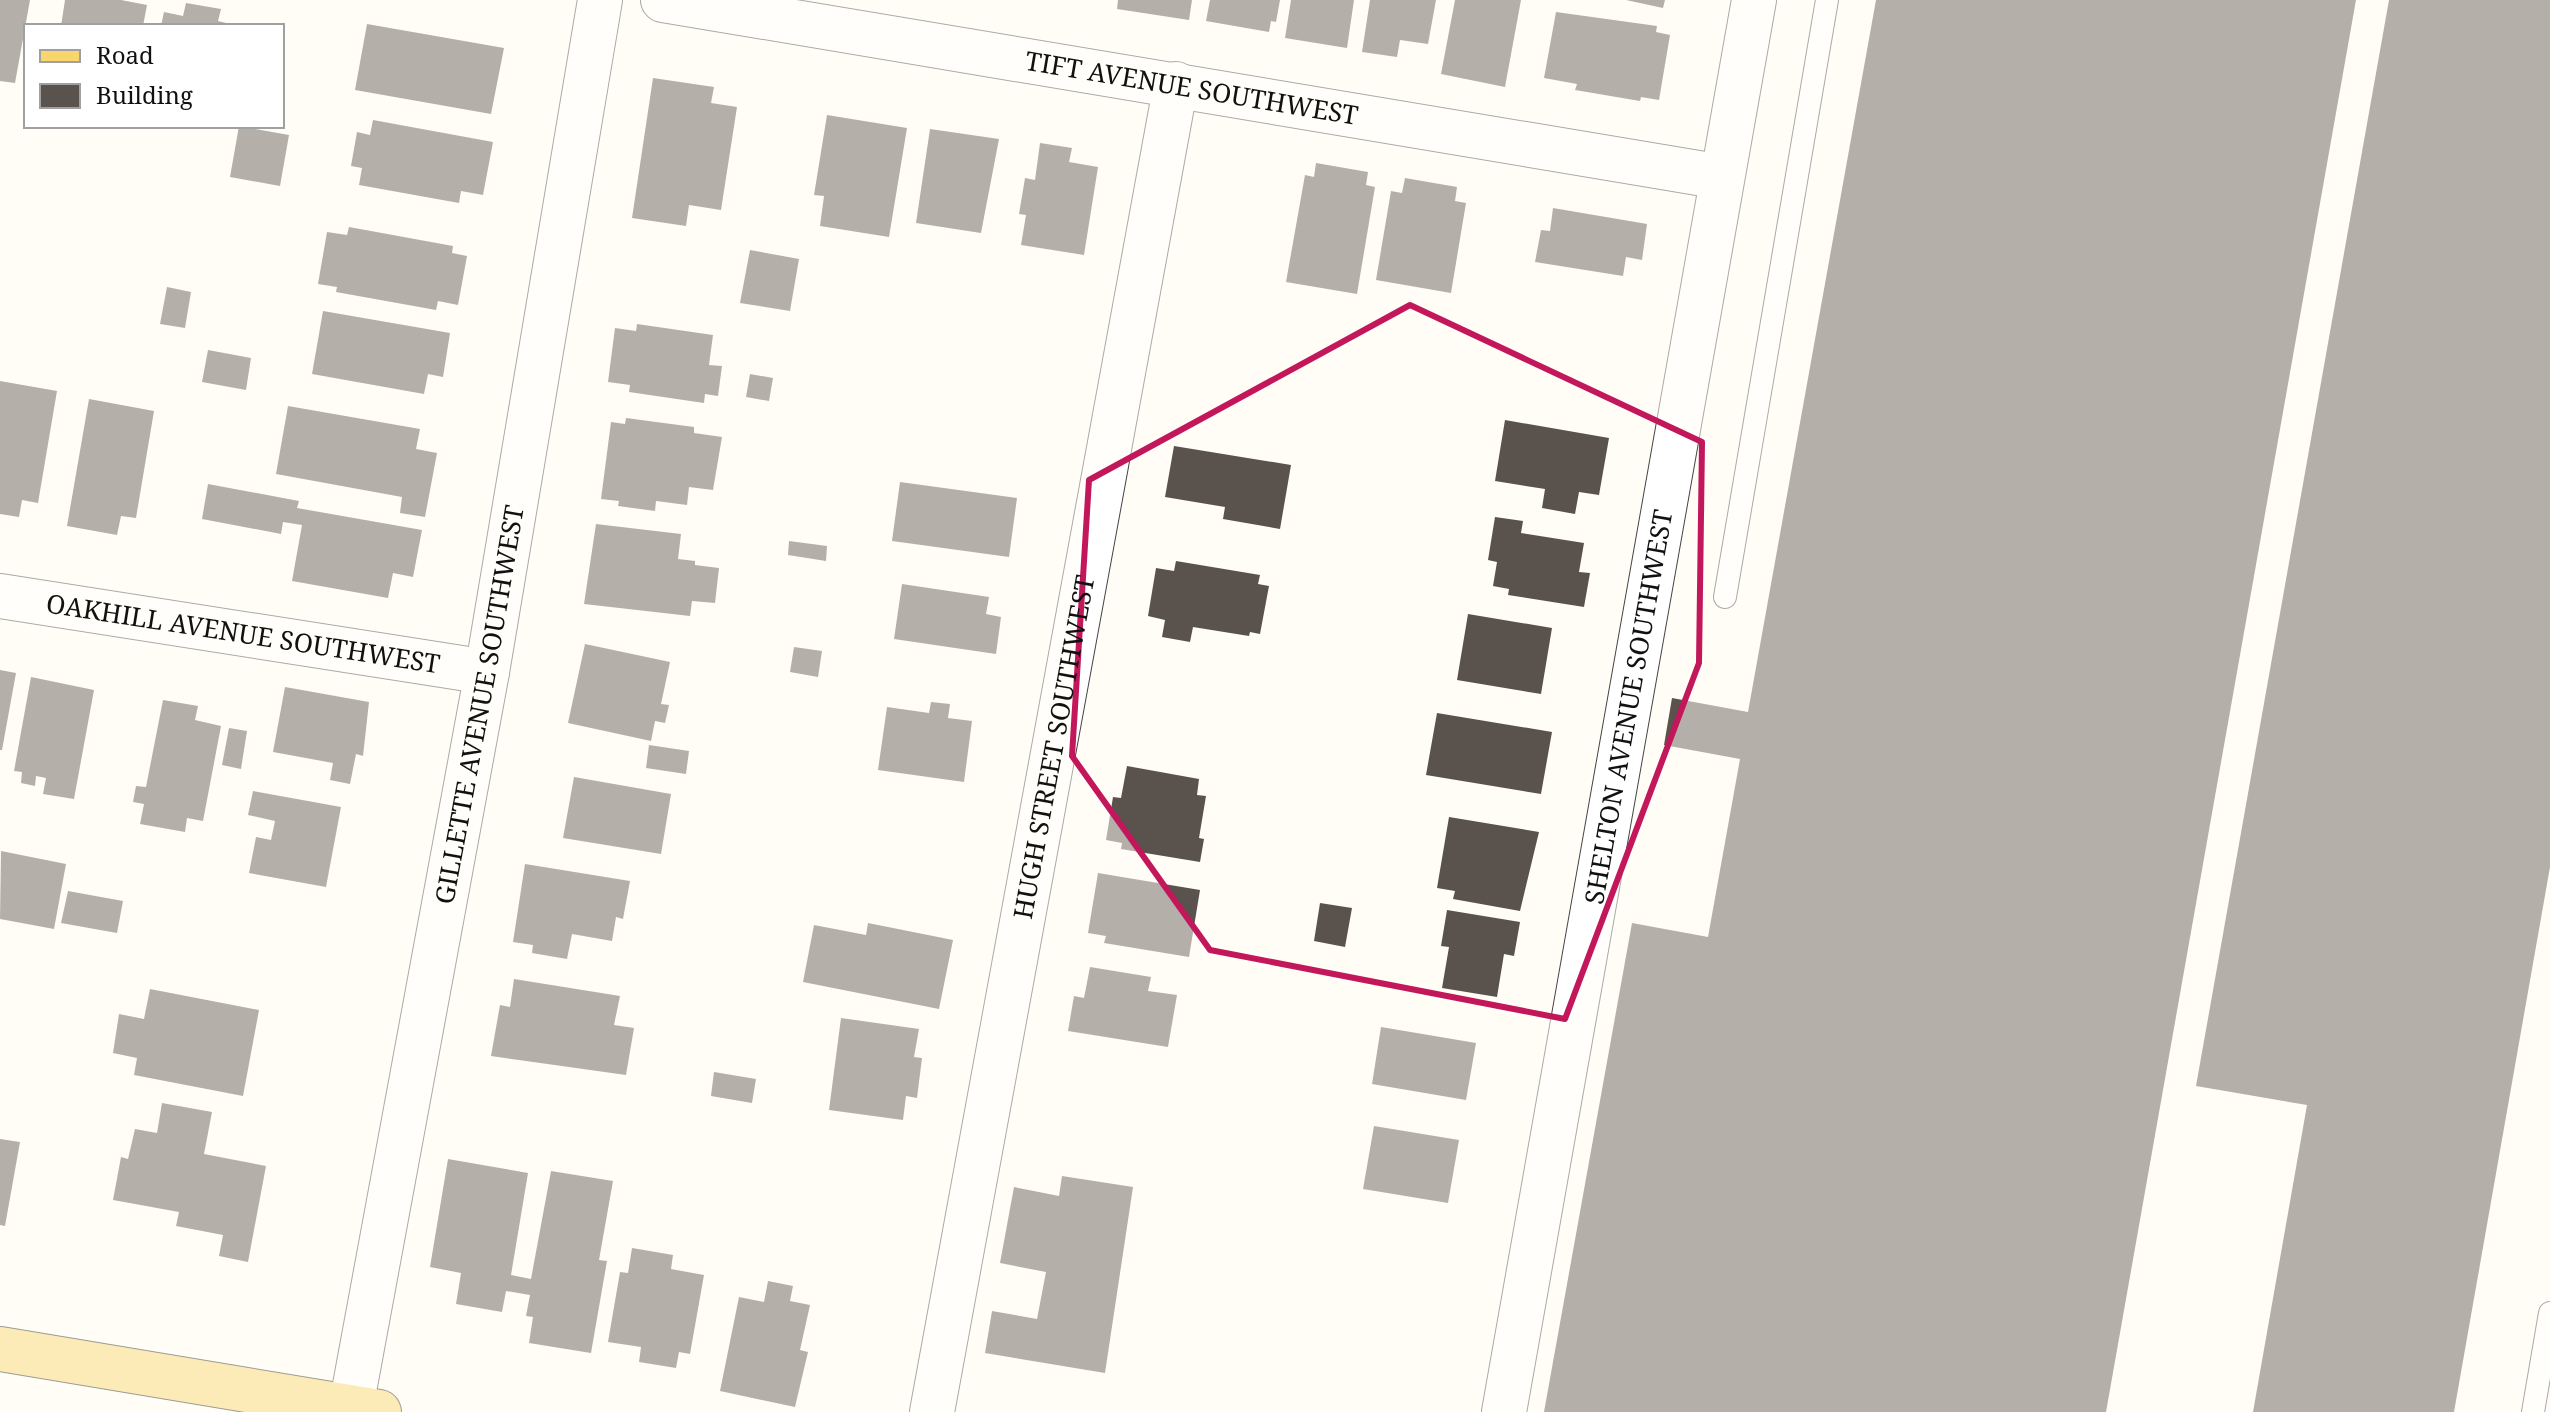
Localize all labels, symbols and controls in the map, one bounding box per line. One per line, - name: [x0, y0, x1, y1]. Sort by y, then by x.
- legend: [24, 24, 284, 128]
- text: Road: [96, 38, 154, 71]
- street label: TIFT AVENUE SOUTHWEST: [1023, 42, 1361, 133]
- text: Building: [96, 78, 193, 111]
- street label: GILLETTE AVENUE SOUTHWEST: [425, 502, 532, 907]
- street label: SHELTON AVENUE SOUTHWEST: [1575, 507, 1680, 907]
- street label: HUGH STREET SOUTHWEST: [1004, 572, 1102, 922]
- street label: OAKHILL AVENUE SOUTHWEST: [44, 584, 443, 681]

